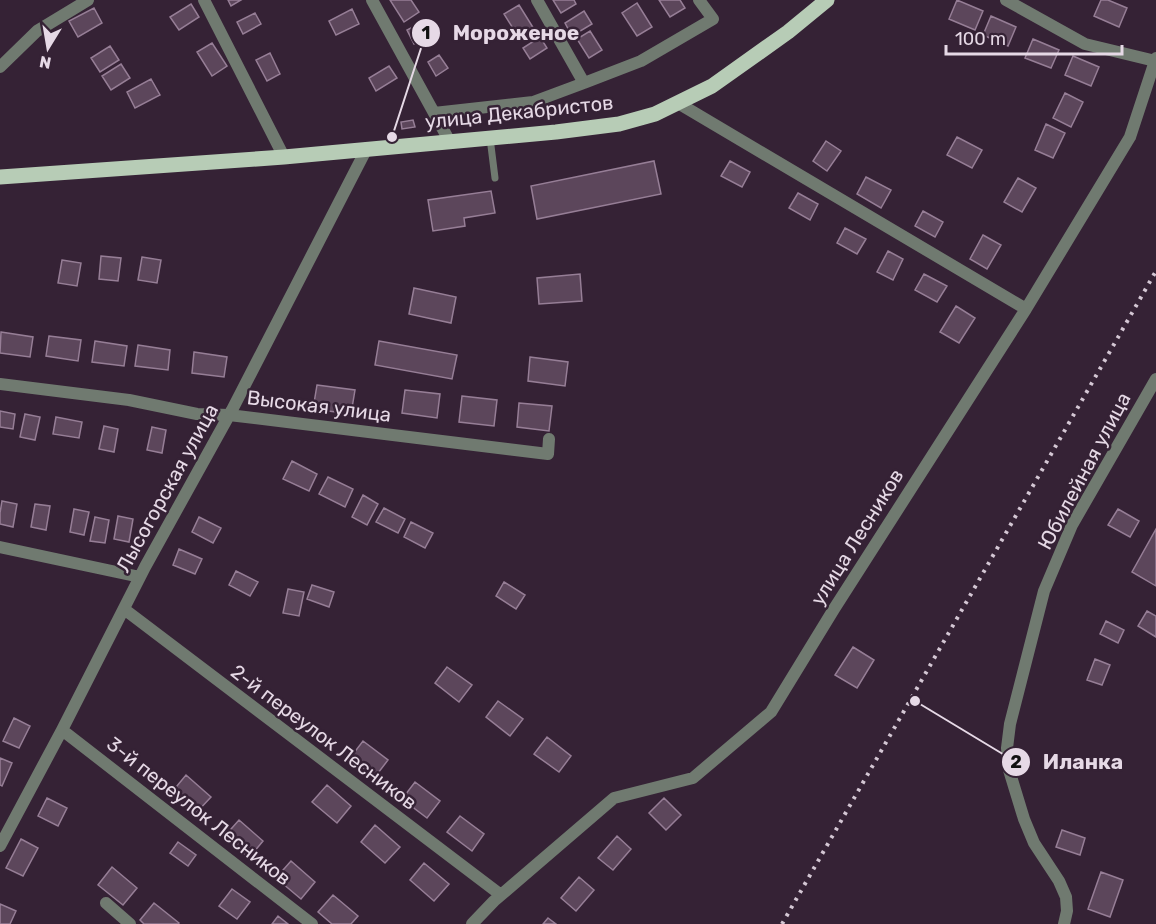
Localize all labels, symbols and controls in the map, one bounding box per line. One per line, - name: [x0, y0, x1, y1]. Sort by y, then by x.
- callout: Мороженое: [411, 13, 592, 52]
- north arrow: [18, 18, 78, 78]
- scale bar: [946, 18, 1122, 56]
- text: Мороженое: [453, 20, 579, 45]
- text: 1: [422, 22, 430, 44]
- text: 100 m: [955, 28, 1006, 50]
- text: N: [38, 52, 53, 73]
- street label: улица Декабристов: [424, 90, 614, 134]
- street label: Высокая улица: [246, 385, 392, 427]
- street label: Юбилейная улица: [1032, 388, 1136, 554]
- street label: Лысогорская улица: [111, 400, 223, 576]
- street label: улица Лесников: [805, 464, 909, 610]
- street label: 2-й переулок Лесников: [226, 659, 422, 815]
- street label: 3-й переулок Лесников: [102, 732, 296, 890]
- callout: Иланка: [1001, 742, 1135, 781]
- text: Иланка: [1043, 749, 1123, 774]
- text: 2: [1010, 751, 1022, 773]

